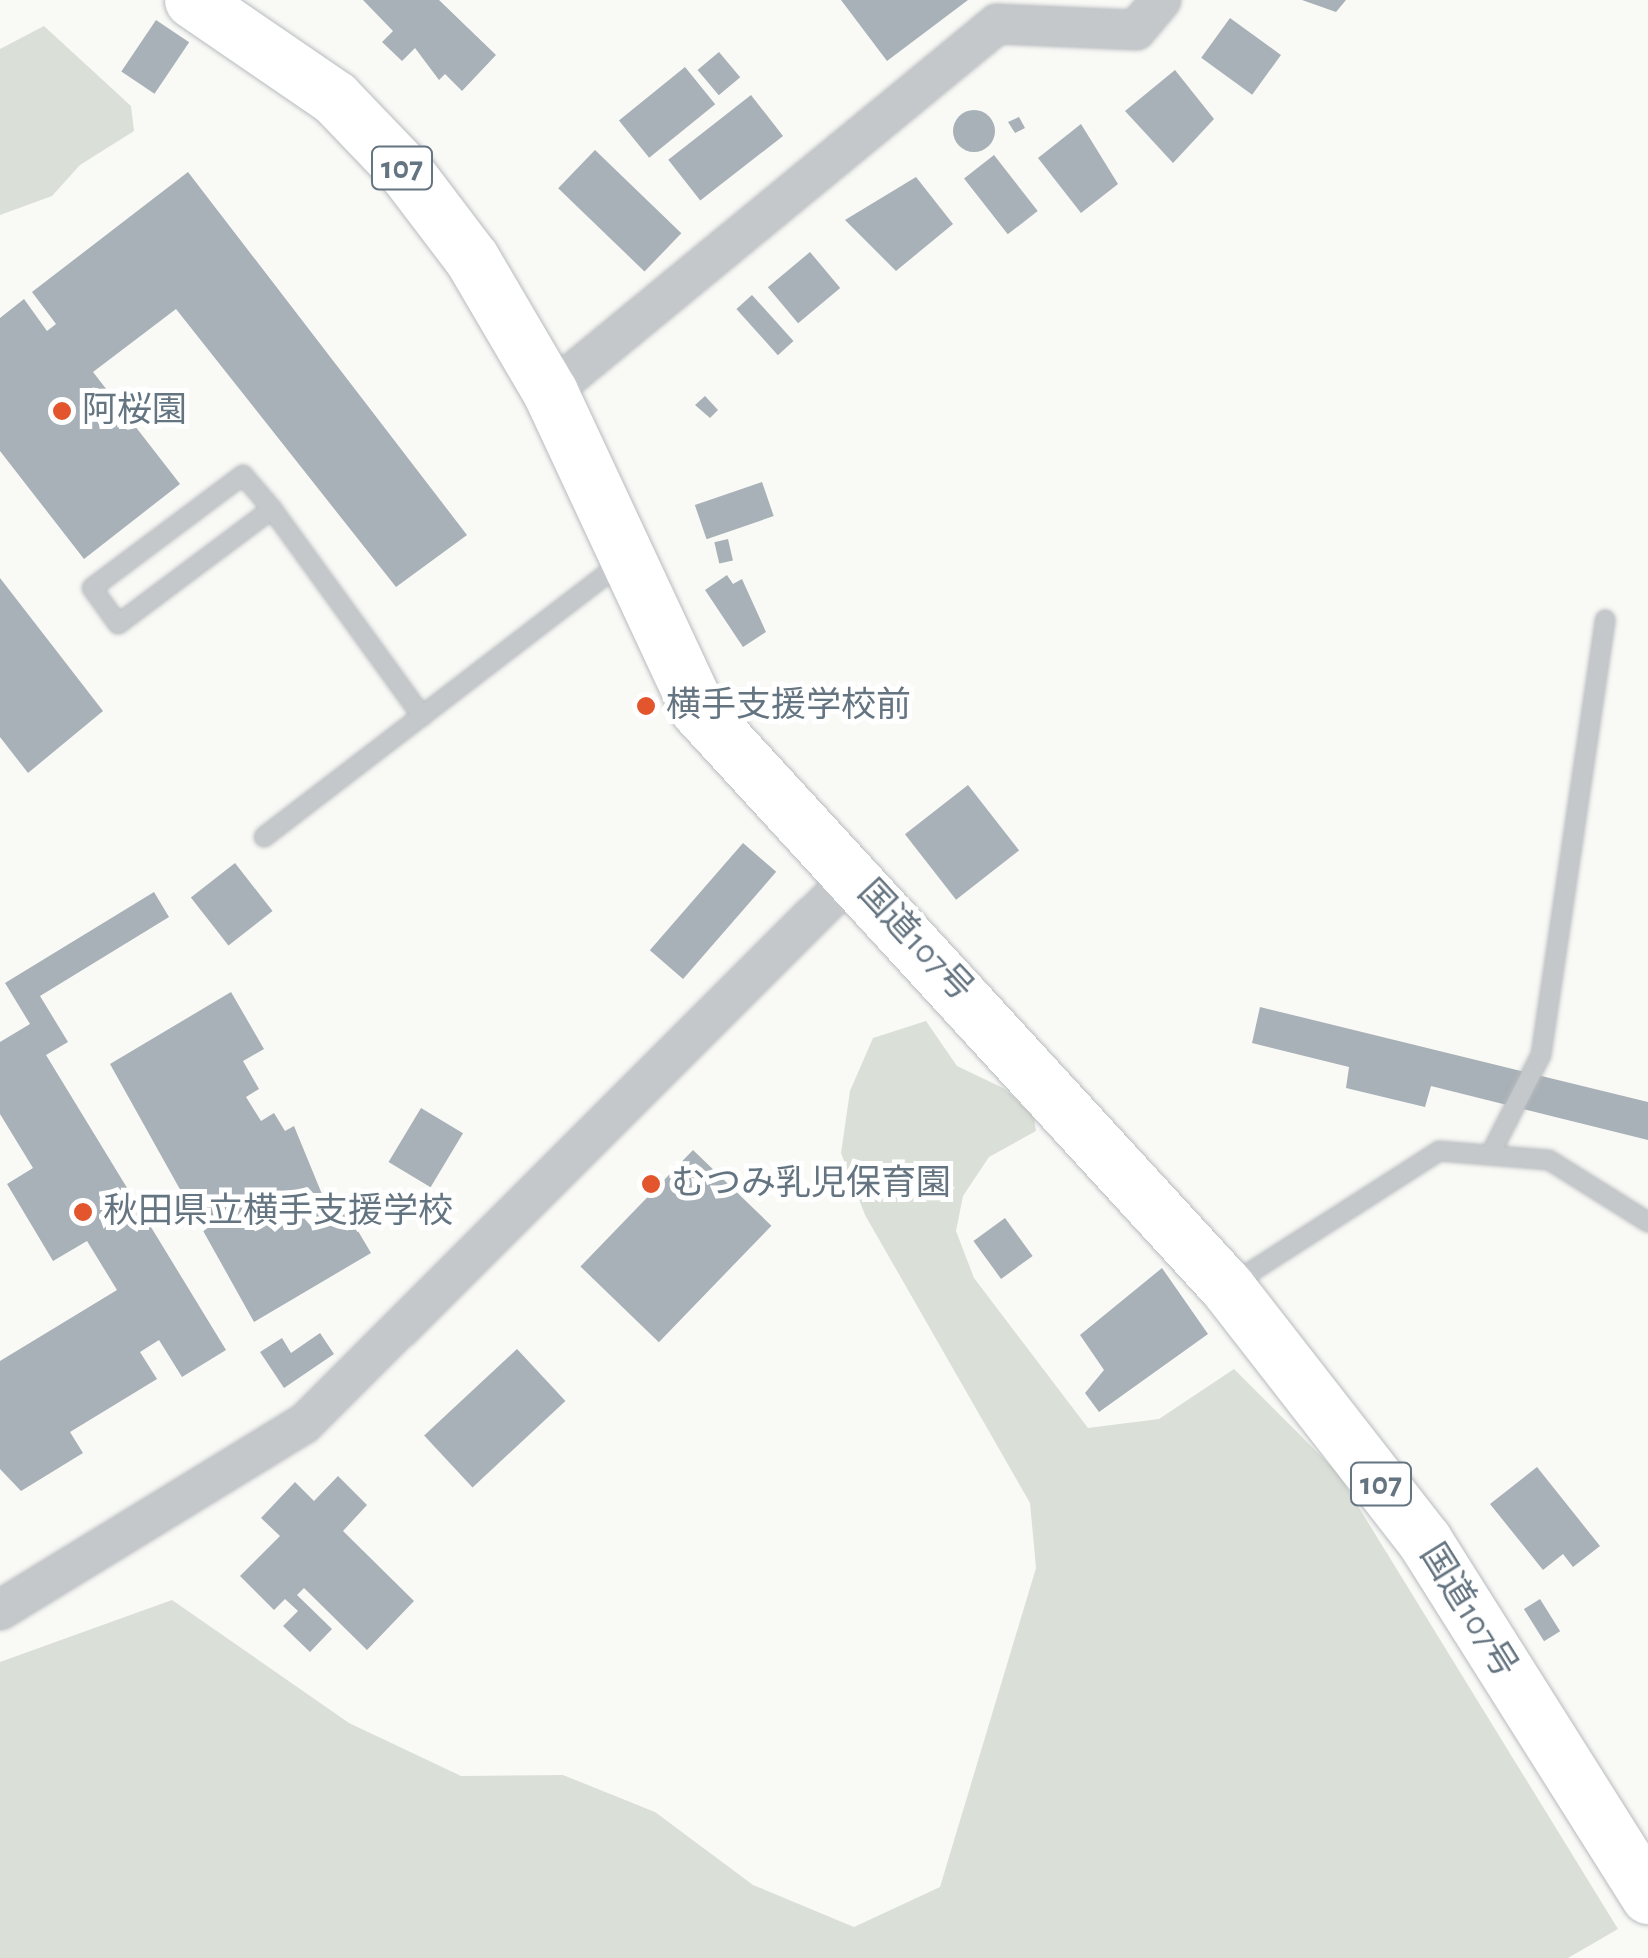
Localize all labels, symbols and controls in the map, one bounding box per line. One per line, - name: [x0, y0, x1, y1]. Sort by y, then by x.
- road number: 107: [370, 141, 434, 195]
- place label: 阿桜園: [82, 390, 187, 432]
- marker: 阿桜園: [51, 400, 73, 422]
- place label: 横手支援学校前: [666, 685, 911, 727]
- marker: 横手支援学校前: [635, 695, 657, 717]
- street label: 国道107号: [848, 872, 982, 1010]
- place label: むつみ乳児保育園: [671, 1163, 951, 1205]
- marker: むつみ乳児保育園: [640, 1173, 662, 1195]
- place label: 秋田県立横手支援学校: [103, 1191, 453, 1233]
- marker: 秋田県立横手支援学校: [72, 1201, 94, 1223]
- road number: 107: [1348, 1457, 1414, 1511]
- street label: 国道107号: [1410, 1536, 1526, 1686]

